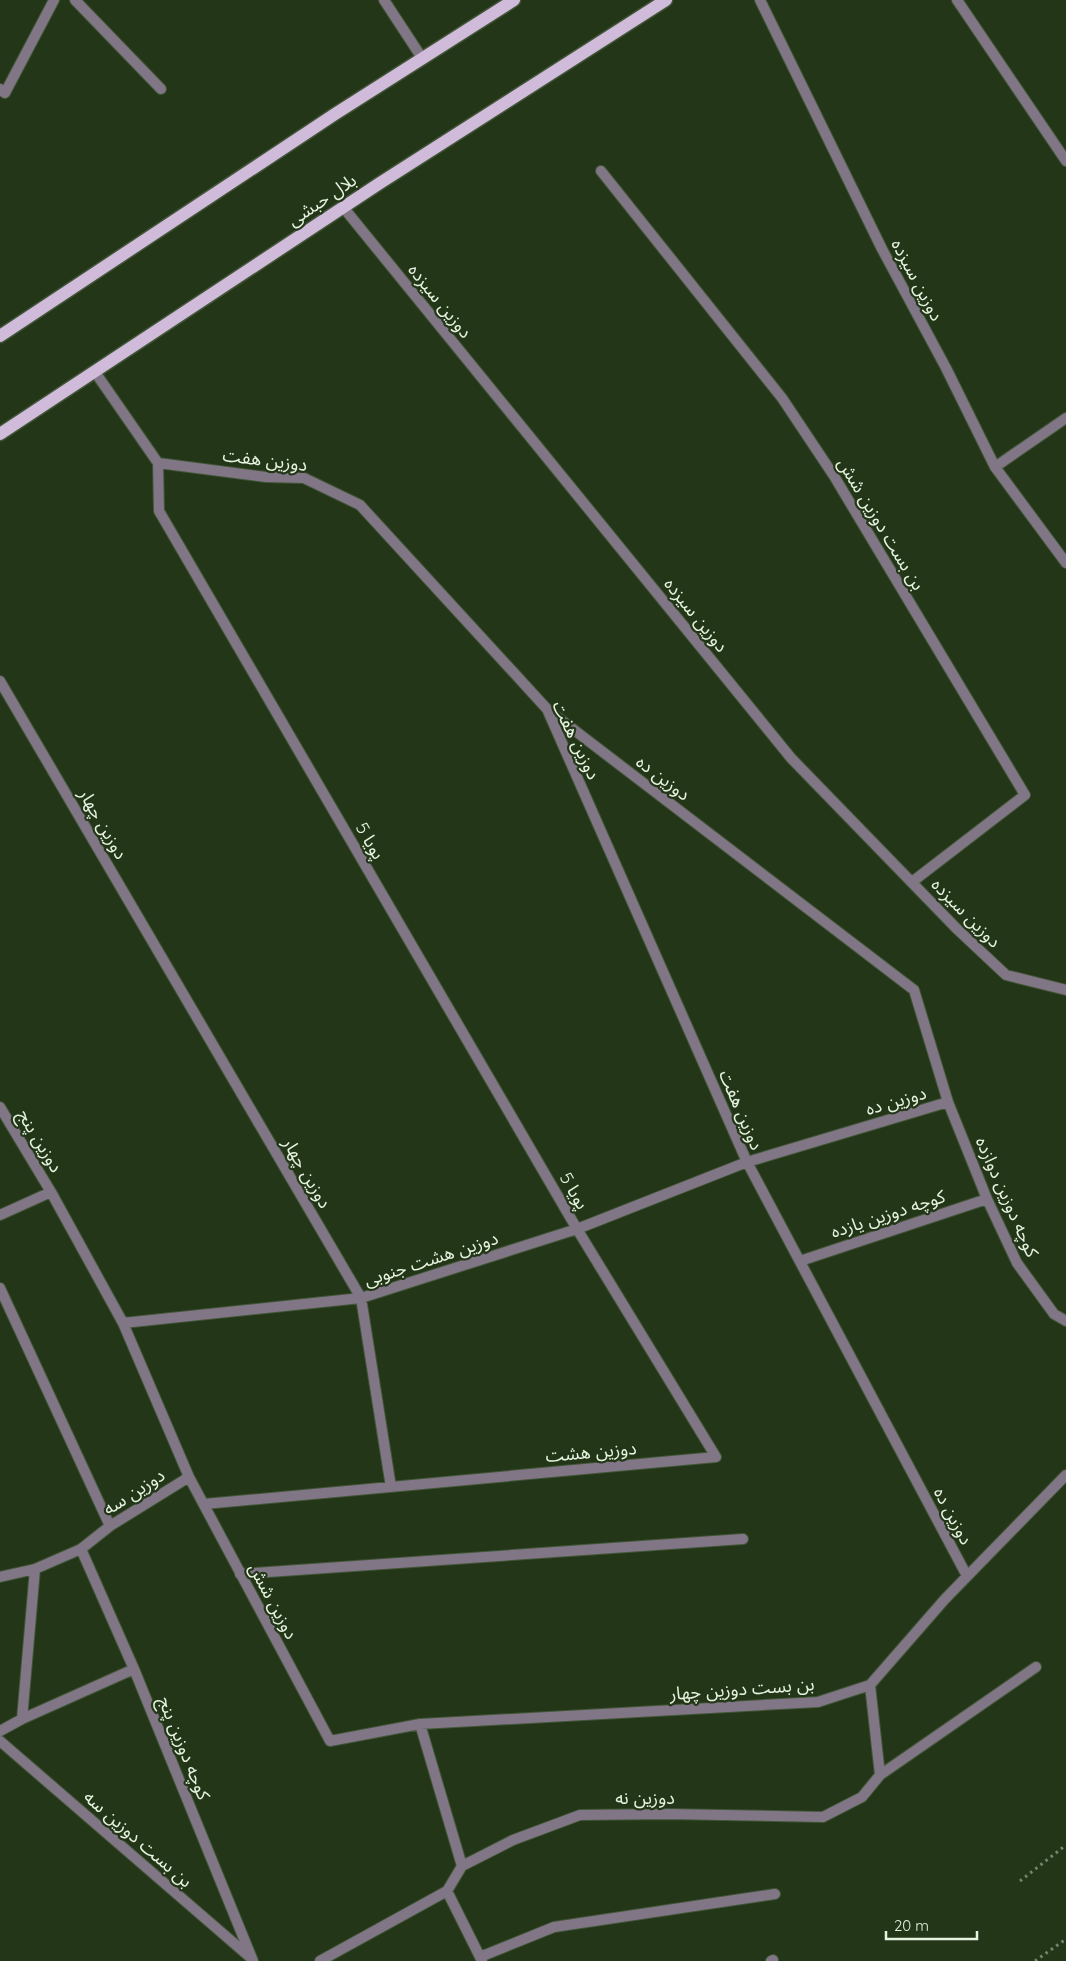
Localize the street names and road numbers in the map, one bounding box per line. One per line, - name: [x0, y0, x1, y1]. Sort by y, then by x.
- street label: بلال حبشی: [283, 168, 361, 231]
- street label: دوزین سیزده: [886, 235, 949, 325]
- street label: دوزین سیزده: [403, 259, 477, 343]
- street label: دوزین هفت: [221, 443, 309, 476]
- street label: بن بست دوزین شش: [833, 453, 930, 594]
- street label: دوزین سیزده: [659, 573, 733, 657]
- street label: دوزین هفت: [547, 697, 605, 783]
- street label: دوزین ده: [632, 750, 695, 805]
- street label: دوزین چهار: [73, 783, 133, 863]
- street label: پویا 5: [351, 818, 390, 864]
- street label: دوزین سیزده: [927, 873, 1006, 952]
- street label: دوزین هفت: [714, 1066, 769, 1153]
- street label: دوزین ده: [863, 1081, 929, 1120]
- street label: دوزین پنج: [11, 1105, 68, 1177]
- street label: دوزین چهار: [277, 1132, 337, 1212]
- street label: کوچه دوزین دوازده: [971, 1133, 1044, 1261]
- street label: پویا 5: [555, 1168, 594, 1214]
- street label: کوچه دوزین یازده: [828, 1184, 948, 1243]
- street label: دوزین هشت جنوبی: [361, 1226, 501, 1291]
- street label: دوزین هشت: [544, 1436, 638, 1467]
- street label: دوزین سه: [99, 1463, 169, 1520]
- street label: دوزین ده: [929, 1483, 978, 1549]
- street label: دوزین شش: [244, 1559, 303, 1643]
- street label: بن بست دوزین چهار: [668, 1672, 815, 1705]
- street label: کوچه دوزین پنج: [151, 1693, 216, 1804]
- street label: بن بست دوزین سه: [79, 1785, 197, 1892]
- street label: دوزین نه: [615, 1786, 675, 1809]

